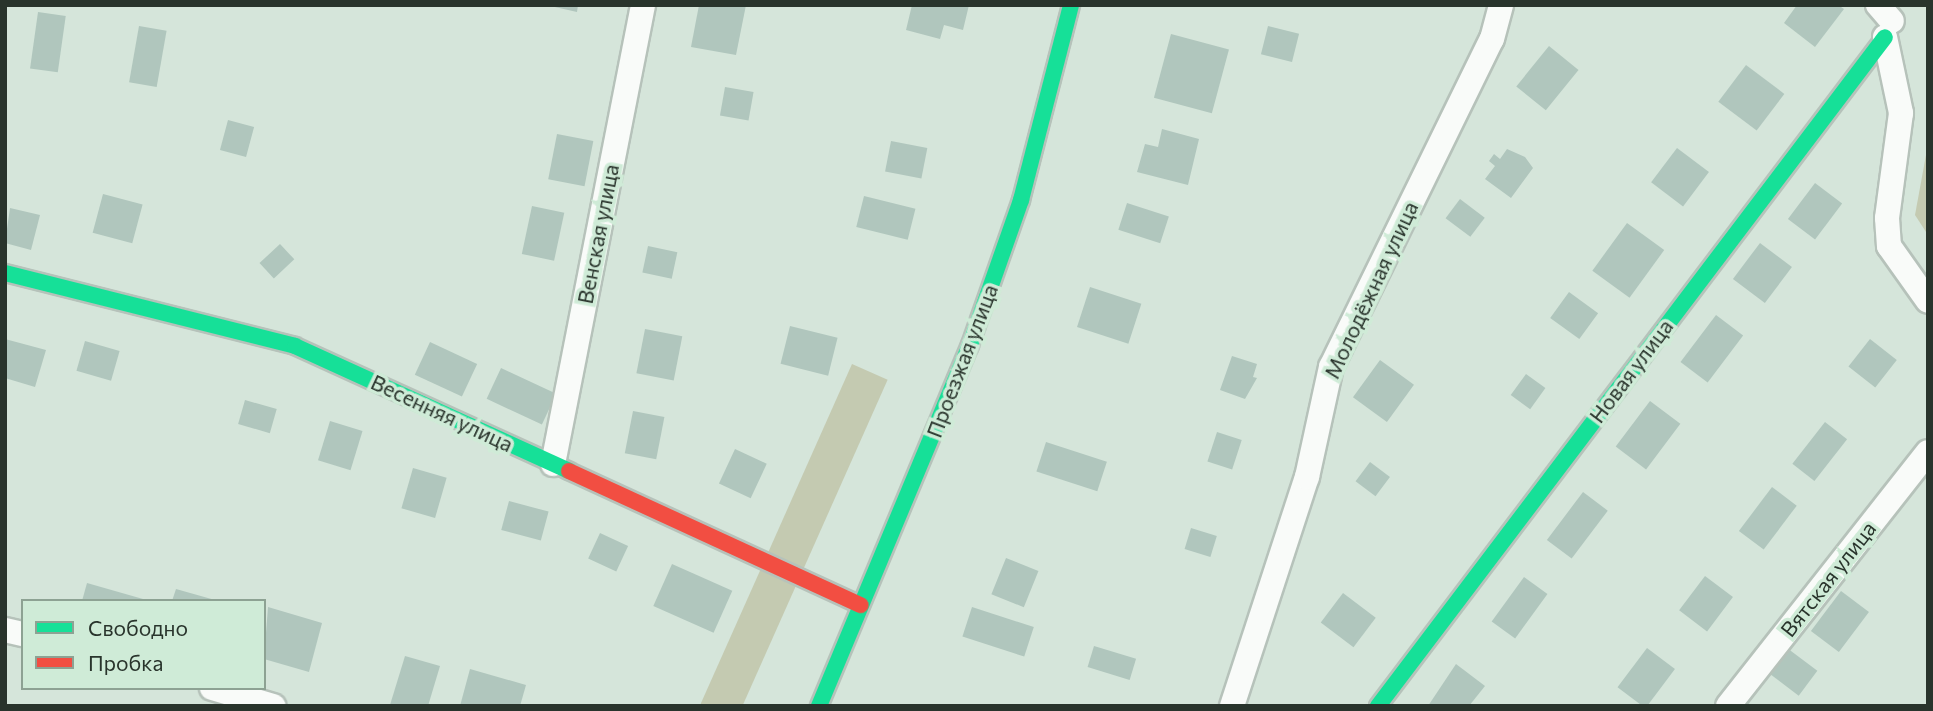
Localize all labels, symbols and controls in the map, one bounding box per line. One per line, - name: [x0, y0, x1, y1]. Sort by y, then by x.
- street label: Венская улица: [572, 162, 624, 306]
- street label: Молодёжная улица: [1319, 198, 1423, 382]
- street label: Проезжая улица: [921, 281, 1003, 441]
- street label: Новая улица: [1584, 314, 1678, 428]
- street label: Весенняя улица: [367, 369, 517, 457]
- street label: Вятская улица: [1775, 516, 1881, 642]
- legend: [21, 599, 266, 690]
- text: Свободно: [88, 615, 188, 640]
- text: Пробка: [88, 650, 163, 675]

